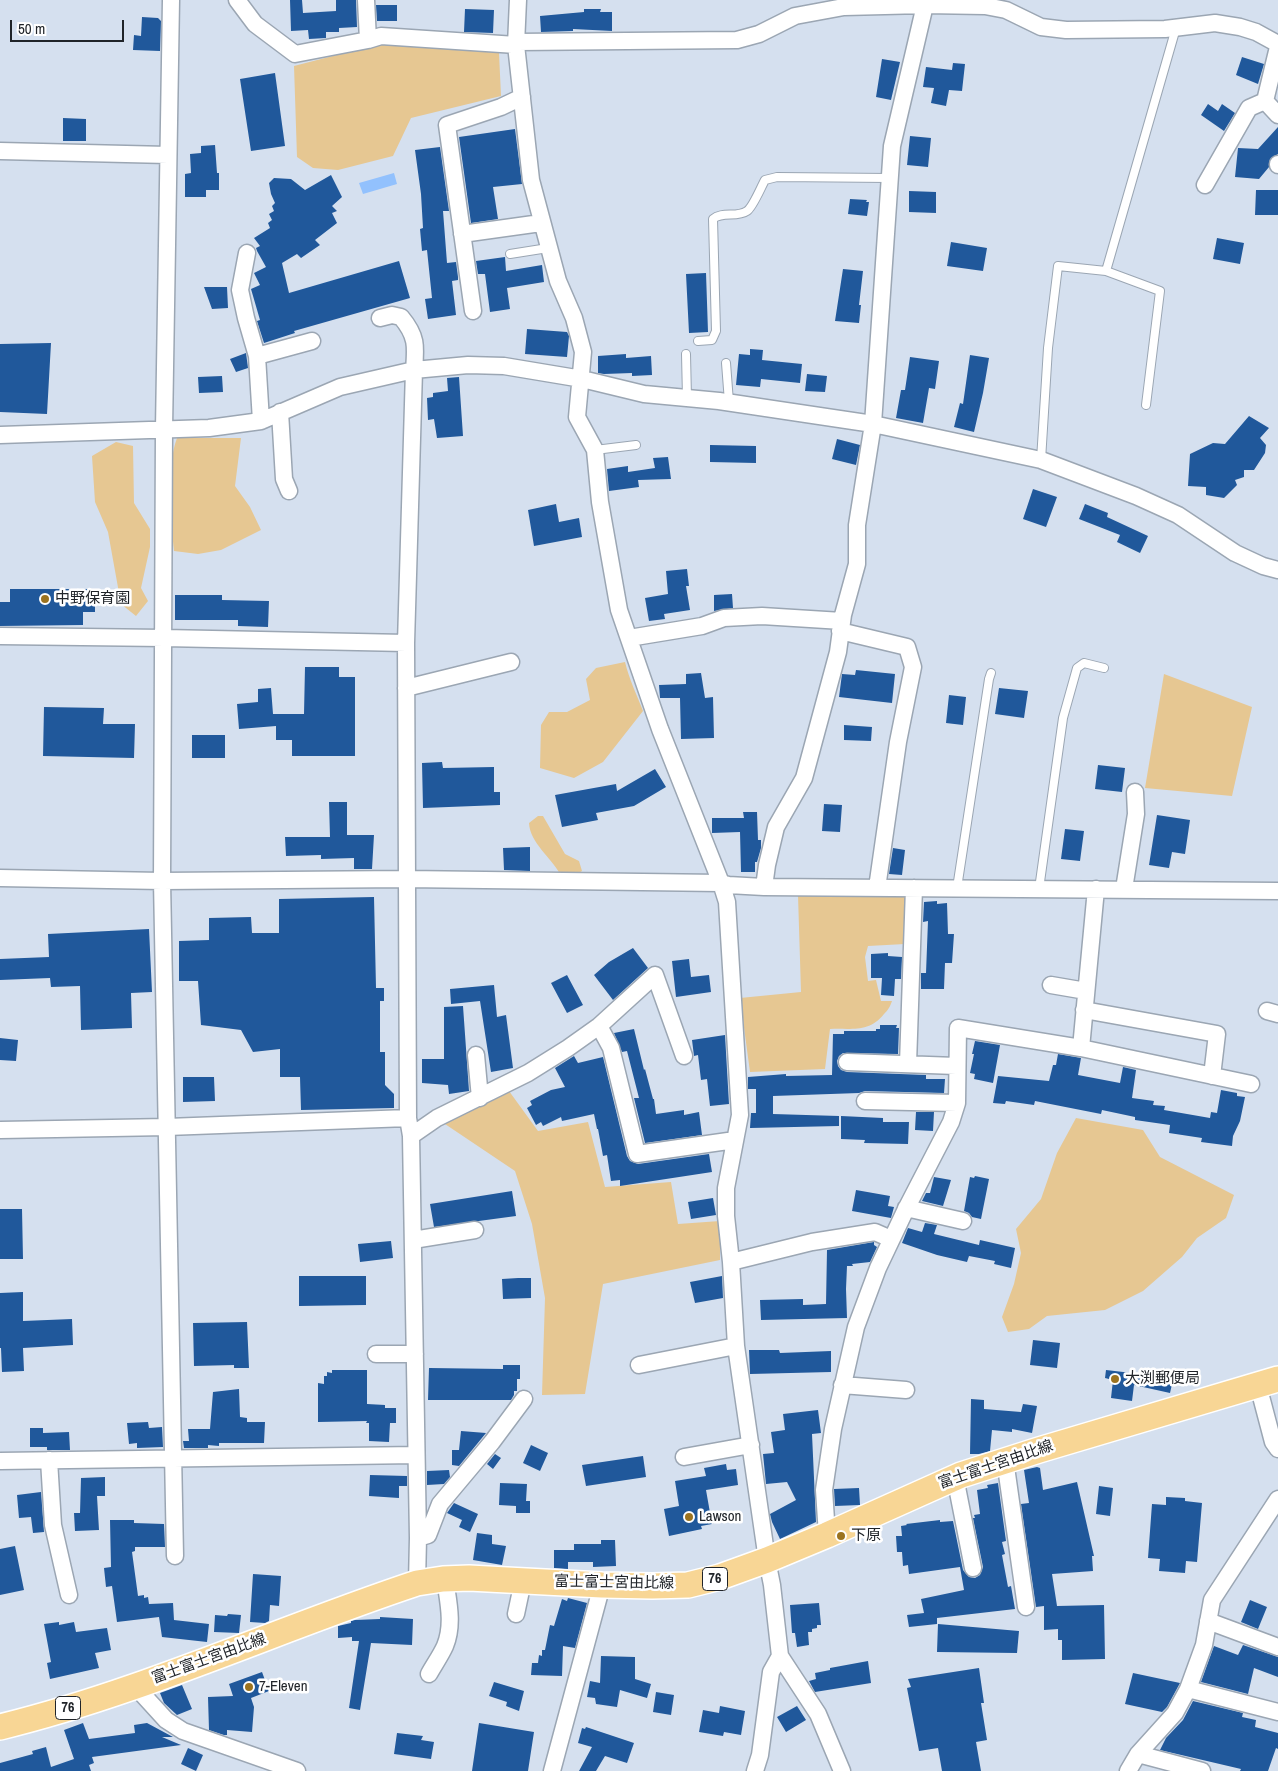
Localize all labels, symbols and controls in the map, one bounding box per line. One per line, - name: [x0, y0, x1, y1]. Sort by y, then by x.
- scale bar: [12, 10, 126, 42]
- text: 50 m: [18, 18, 45, 39]
- place label: 中野保育園: [55, 590, 130, 608]
- marker: 中野保育園: [39, 593, 51, 605]
- place label: 大渕郵便局: [1125, 1370, 1200, 1388]
- marker: 大渕郵便局: [1109, 1373, 1121, 1385]
- street label: 富士富士宮由比線: [936, 1437, 1056, 1493]
- place label: Lawson: [699, 1508, 741, 1526]
- marker: Lawson: [683, 1511, 695, 1523]
- place label: 下原: [851, 1527, 881, 1545]
- marker: 下原: [835, 1530, 847, 1542]
- road number: 76: [702, 1568, 728, 1590]
- street label: 富士富士宮由比線: [554, 1573, 674, 1593]
- street label: 富士富士宮由比線: [150, 1630, 268, 1688]
- place label: 7-Eleven: [259, 1678, 308, 1696]
- marker: 7-Eleven: [243, 1681, 255, 1693]
- road number: 76: [56, 1696, 80, 1720]

